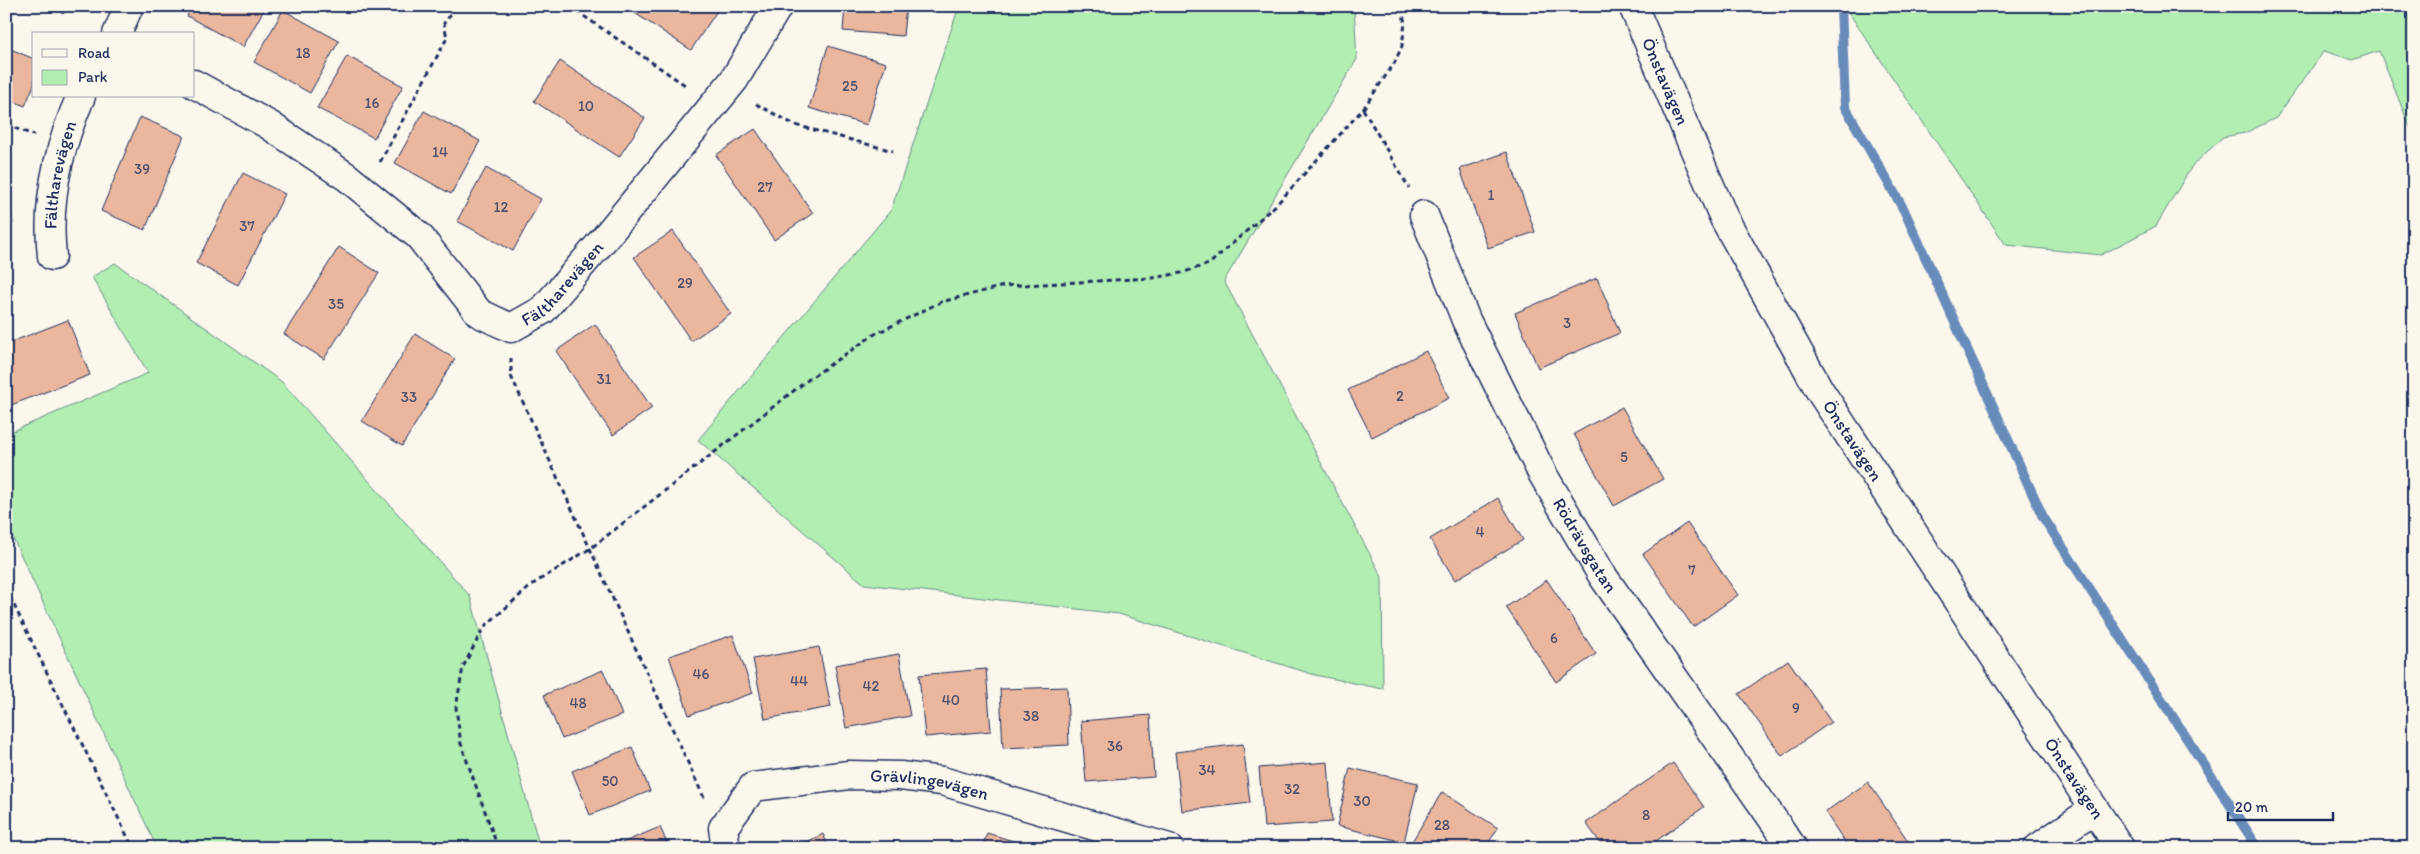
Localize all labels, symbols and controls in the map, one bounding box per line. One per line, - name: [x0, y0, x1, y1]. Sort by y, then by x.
- legend: [32, 32, 195, 98]
- street label: Önstavägen: [1637, 34, 1694, 128]
- text: Road: [78, 44, 111, 62]
- house number: 18: [295, 44, 311, 62]
- text: Park: [78, 68, 108, 86]
- house number: 25: [842, 77, 858, 95]
- house number: 16: [365, 94, 380, 112]
- house number: 10: [578, 97, 594, 115]
- street label: Fältharevägen: [40, 118, 81, 229]
- house number: 14: [432, 143, 448, 161]
- house number: 39: [134, 160, 150, 178]
- house number: 27: [757, 178, 773, 196]
- house number: 1: [1488, 186, 1495, 204]
- house number: 12: [494, 198, 509, 216]
- house number: 37: [239, 217, 255, 235]
- street label: Fältharevägen: [517, 237, 608, 331]
- house number: 29: [677, 274, 693, 292]
- house number: 35: [328, 295, 344, 313]
- house number: 3: [1563, 314, 1571, 332]
- house number: 31: [596, 370, 612, 388]
- house number: 2: [1396, 387, 1404, 405]
- house number: 33: [401, 388, 417, 406]
- street label: Önstavägen: [1818, 396, 1887, 486]
- house number: 5: [1620, 448, 1628, 466]
- street label: Rödrävsgatan: [1548, 494, 1622, 597]
- house number: 4: [1475, 523, 1485, 541]
- house number: 7: [1688, 561, 1696, 579]
- house number: 6: [1550, 629, 1558, 647]
- house number: 46: [693, 665, 710, 683]
- house number: 44: [790, 672, 808, 690]
- house number: 42: [863, 677, 880, 695]
- house number: 40: [942, 691, 960, 709]
- house number: 48: [569, 694, 587, 712]
- house number: 9: [1792, 699, 1800, 717]
- house number: 38: [1023, 707, 1039, 725]
- street label: Önstavägen: [2040, 734, 2109, 823]
- house number: 36: [1107, 737, 1123, 755]
- house number: 34: [1198, 761, 1216, 779]
- street label: Grävlingevägen: [870, 764, 992, 805]
- house number: 50: [601, 772, 619, 790]
- house number: 32: [1284, 780, 1300, 798]
- scale bar: [2228, 789, 2332, 821]
- house number: 30: [1353, 792, 1371, 810]
- text: 20 m: [2235, 798, 2269, 816]
- house number: 8: [1642, 806, 1650, 824]
- house number: 28: [1434, 816, 1450, 834]

